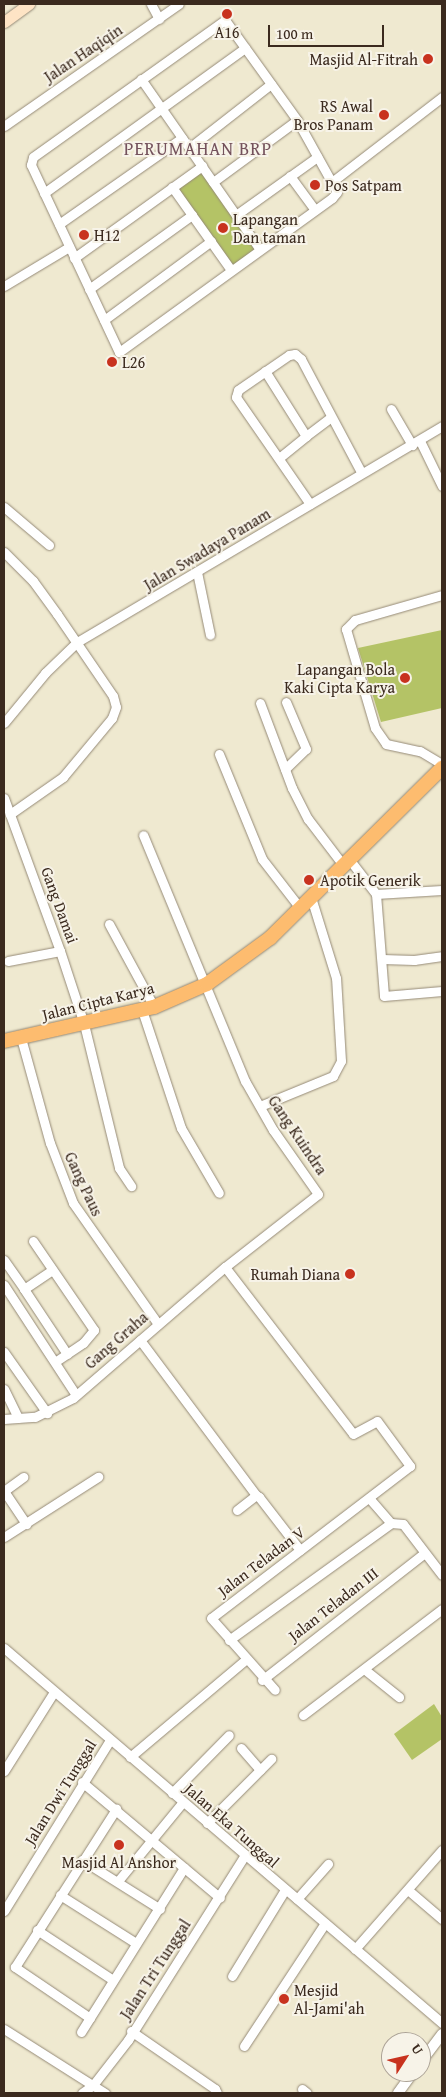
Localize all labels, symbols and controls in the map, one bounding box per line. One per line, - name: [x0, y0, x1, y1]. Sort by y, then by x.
- marker: A16: [221, 8, 233, 20]
- scale bar: [271, 15, 387, 47]
- street label: Jalan Haqiqin: [40, 20, 126, 86]
- place label: A16: [214, 22, 240, 42]
- text: 100 m: [276, 23, 313, 44]
- place label: Masjid Al-Fitrah: [309, 49, 418, 69]
- marker: Masjid Al-Fitrah: [422, 53, 434, 65]
- place label: RS Awal Bros Panam: [294, 96, 373, 134]
- marker: RS Awal Bros Panam: [377, 108, 391, 122]
- district label: PERUMAHAN BRP: [122, 138, 274, 160]
- place label: Pos Satpam: [325, 175, 402, 195]
- marker: Pos Satpam: [309, 179, 321, 191]
- place label: Lapangan Dan taman: [233, 209, 306, 247]
- marker: Lapangan Dan taman: [217, 222, 229, 234]
- place label: H12: [94, 225, 120, 245]
- marker: H12: [78, 229, 90, 241]
- place label: L26: [122, 352, 145, 372]
- marker: L26: [106, 356, 118, 368]
- street label: Jalan Swadaya Panam: [140, 504, 274, 594]
- place label: Lapangan Bola Kaki Cipta Karya: [284, 659, 395, 697]
- marker: Lapangan Bola Kaki Cipta Karya: [399, 672, 411, 684]
- street label: Gang Damai: [37, 864, 83, 946]
- place label: Apotik Generik: [320, 870, 421, 890]
- marker: Apotik Generik: [302, 873, 316, 887]
- street label: Jalan Cipta Karya: [40, 978, 156, 1024]
- street label: Gang Kuindra: [264, 1092, 332, 1178]
- street label: Gang Paus: [61, 1149, 107, 1219]
- place label: Rumah Diana: [251, 1264, 340, 1284]
- marker: Rumah Diana: [344, 1268, 356, 1280]
- street label: Gang Graha: [80, 1307, 152, 1373]
- street label: Jalan Teladan V: [214, 1522, 308, 1600]
- street label: Jalan Teladan III: [284, 1563, 382, 1645]
- street label: Jalan Dwi Tunggal: [20, 1736, 100, 1848]
- street label: Jalan Eka Tunggal: [181, 1779, 283, 1871]
- marker: Masjid Al Anshor: [113, 1839, 125, 1851]
- place label: Masjid Al Anshor: [62, 1852, 176, 1872]
- street label: Jalan Tri Tunggal: [116, 1915, 194, 2023]
- place label: Mesjid Al-Jami'ah: [294, 1980, 365, 2018]
- marker: Mesjid Al-Jami'ah: [278, 1993, 290, 2005]
- north arrow: [381, 2032, 431, 2082]
- text: U: [407, 2039, 428, 2059]

